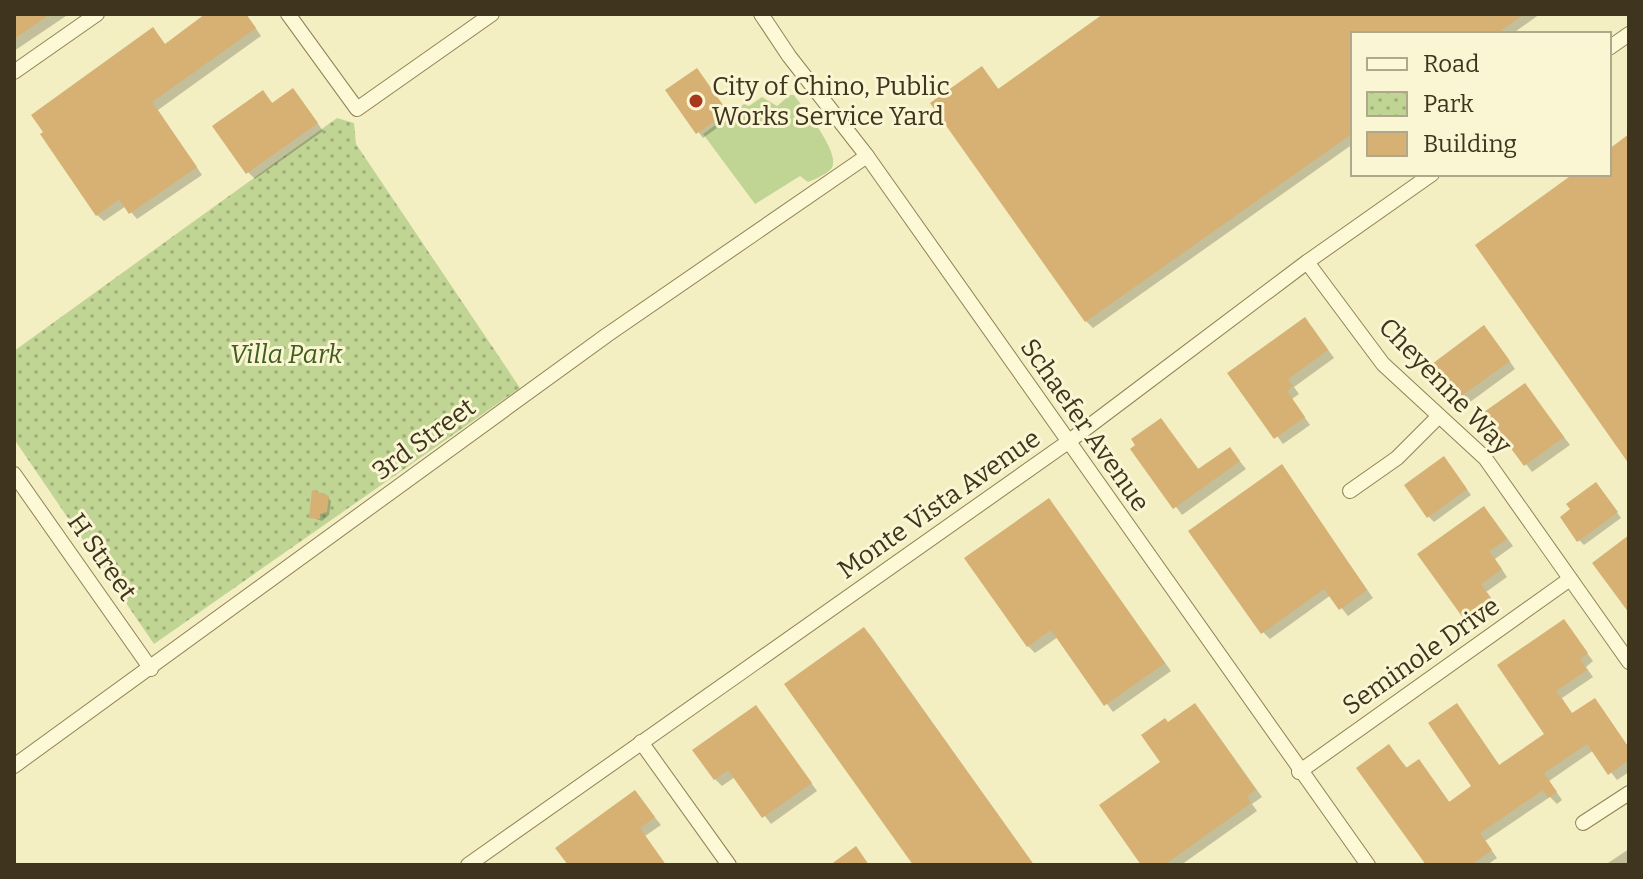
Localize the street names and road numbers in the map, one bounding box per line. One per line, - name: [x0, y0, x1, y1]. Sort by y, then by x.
- street label: Cheyenne Way: [1372, 311, 1518, 461]
- street label: Schaefer Avenue: [1014, 333, 1156, 517]
- street label: 3rd Street: [367, 391, 482, 487]
- street label: Monte Vista Avenue: [832, 423, 1046, 585]
- street label: H Street: [61, 507, 144, 607]
- street label: Seminole Drive: [1337, 590, 1505, 722]

